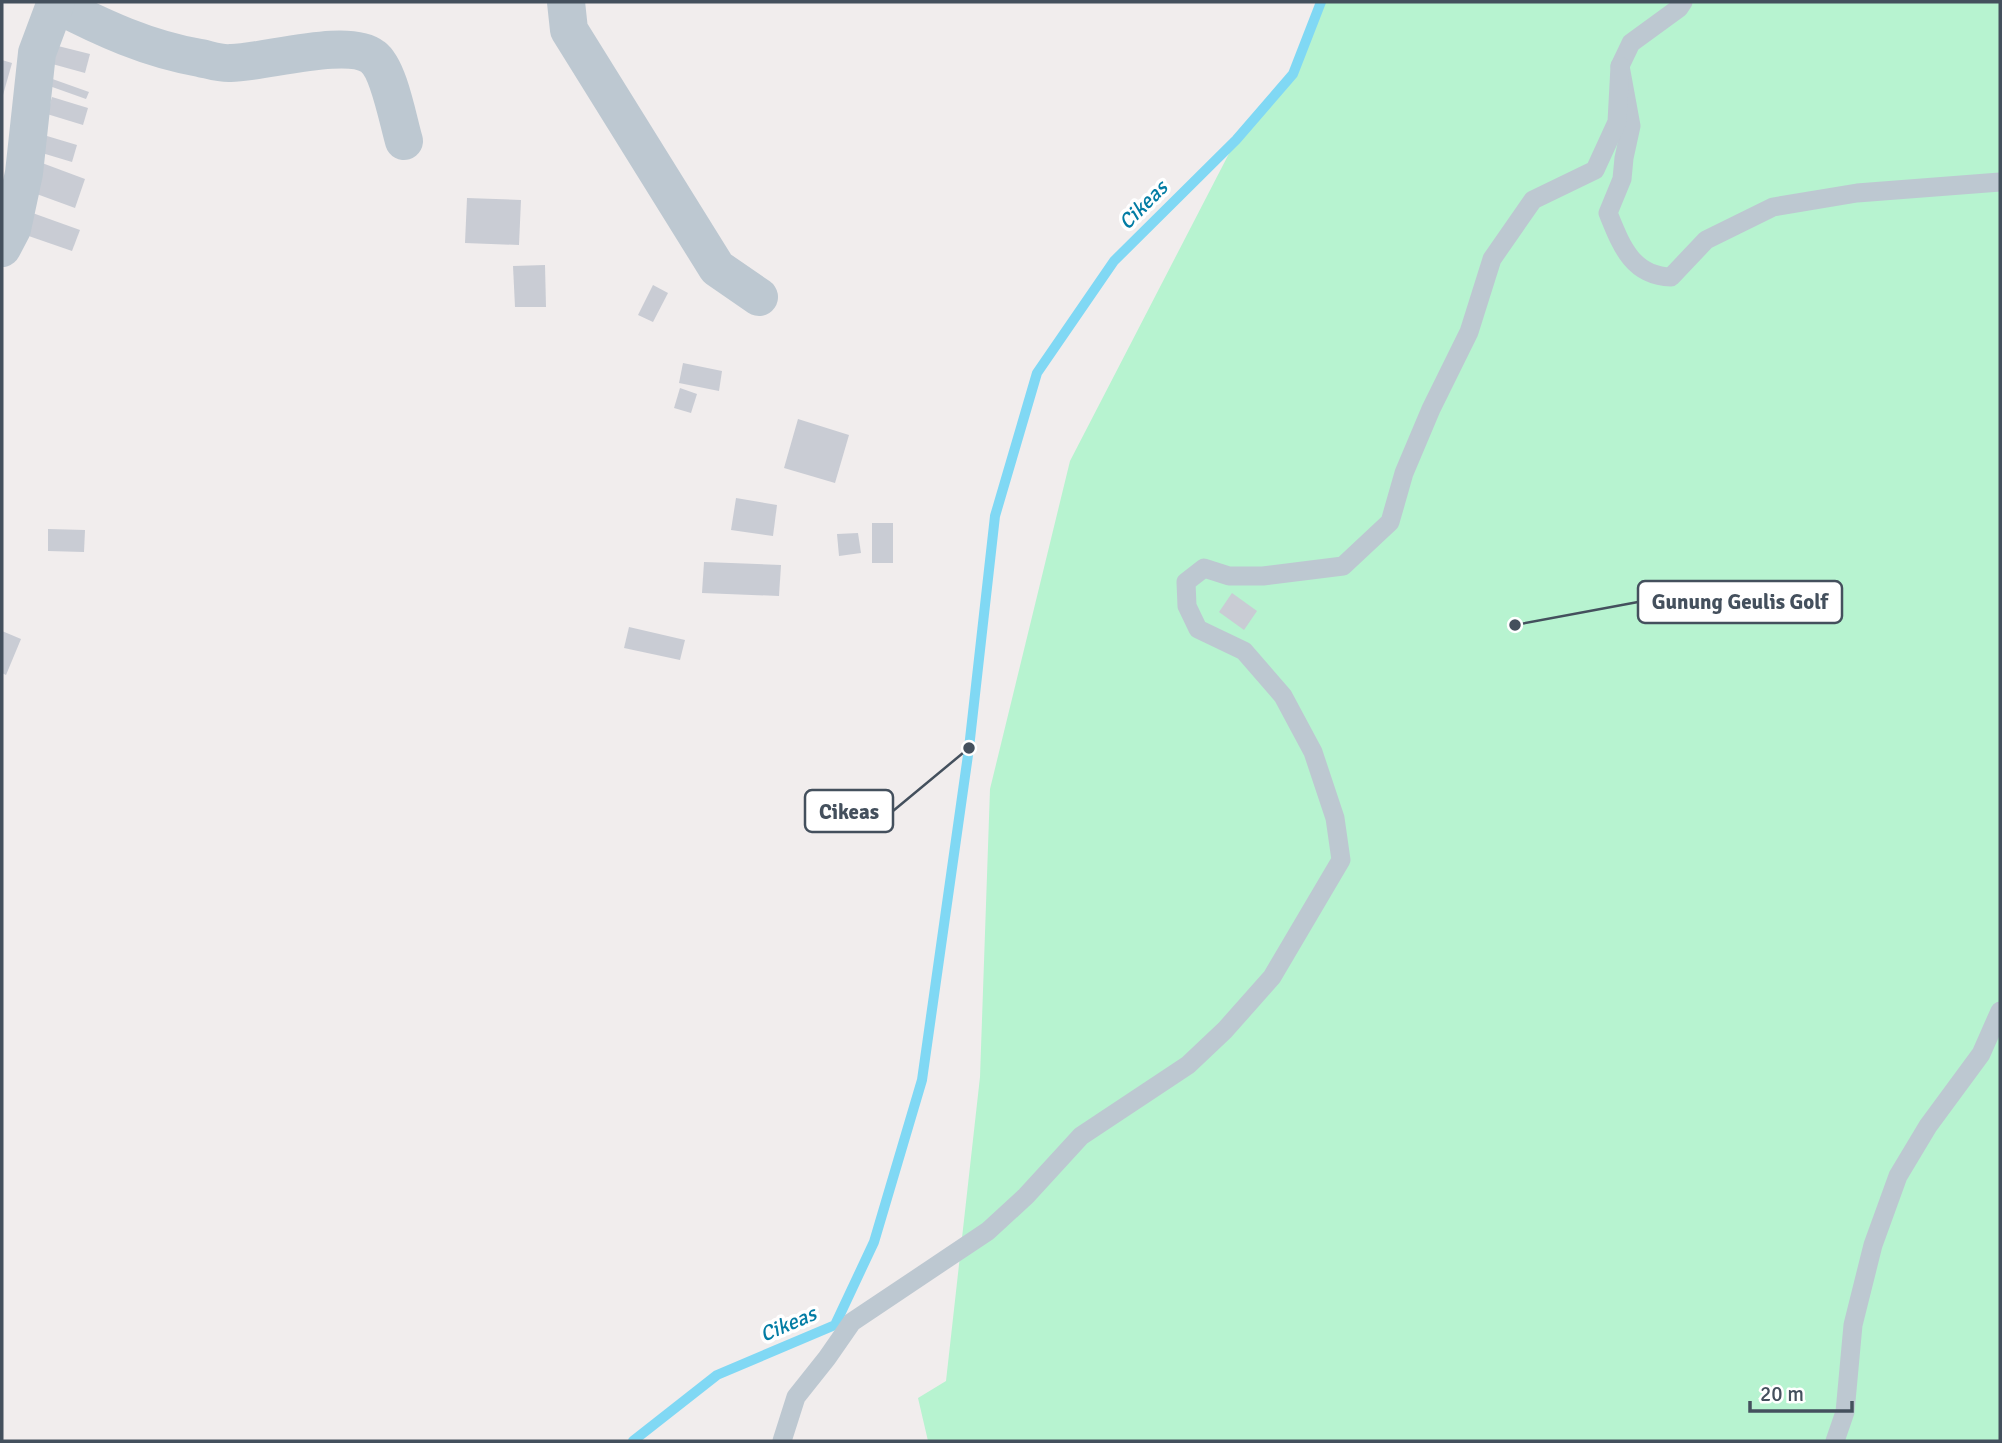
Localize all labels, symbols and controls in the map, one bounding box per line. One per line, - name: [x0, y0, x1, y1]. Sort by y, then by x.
- water label: Cikeas: [1113, 174, 1174, 235]
- callout: Gunung Geulis Golf: [1638, 581, 1842, 623]
- text: Gunung Geulis Golf: [1652, 589, 1830, 615]
- callout: Cikeas: [805, 790, 893, 832]
- text: Cikeas: [819, 799, 879, 825]
- water label: Cikeas: [756, 1300, 822, 1347]
- scale bar: [1750, 1370, 1852, 1414]
- text: 20 m: [1760, 1381, 1804, 1407]

